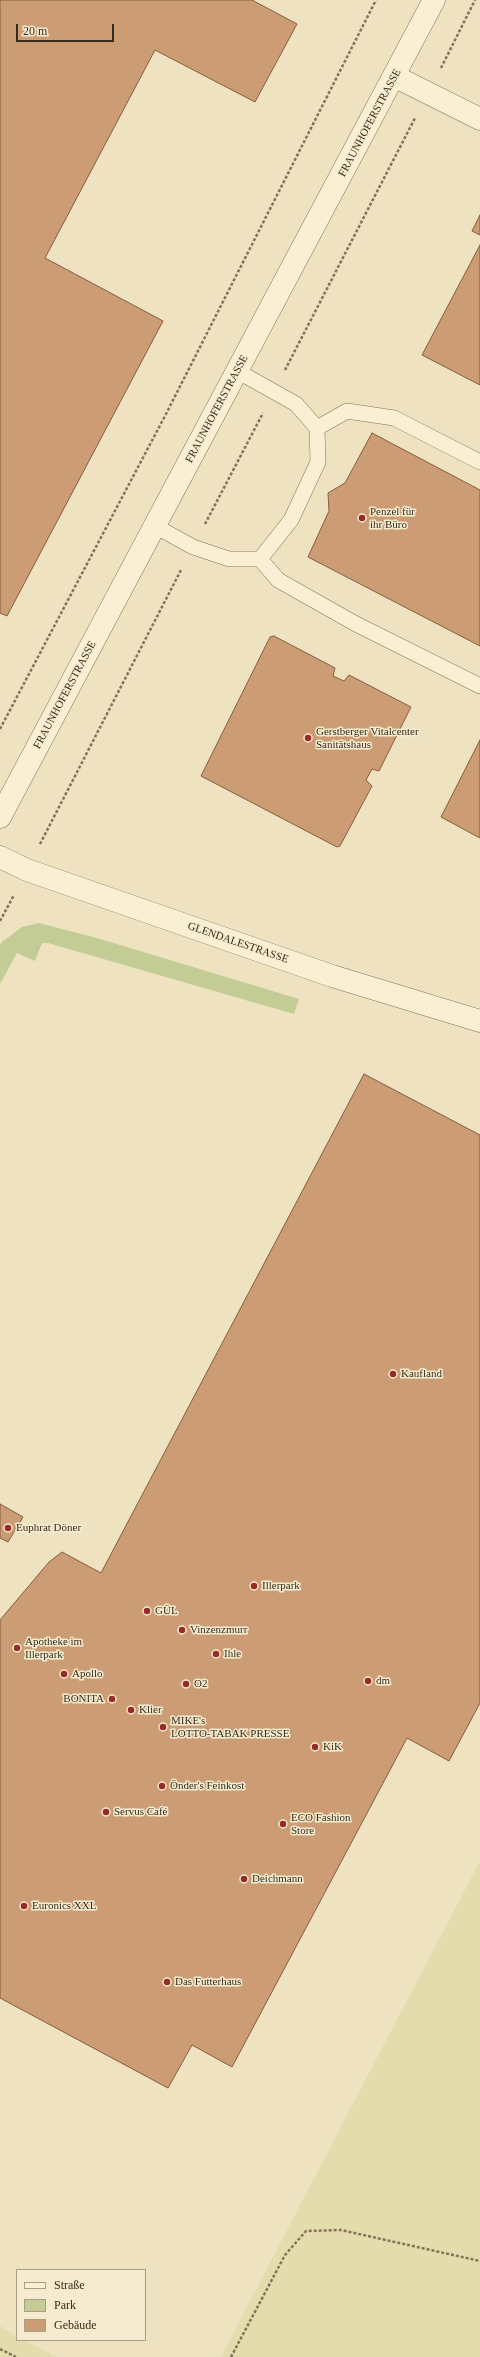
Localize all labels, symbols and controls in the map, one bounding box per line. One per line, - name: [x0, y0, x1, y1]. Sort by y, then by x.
- scale bar: [18, 16, 116, 42]
- text: 20 m: [23, 24, 47, 38]
- street label: FRAUNHOFERSTRASSE: [336, 67, 404, 179]
- street label: FRAUNHOFERSTRASSE: [183, 353, 251, 465]
- place label: Penzel für ihr Büro: [370, 505, 415, 531]
- marker: Penzel für ihr Büro: [357, 513, 367, 523]
- street label: FRAUNHOFERSTRASSE: [31, 639, 99, 751]
- place label: Gerstberger Vitalcenter Sanitätshaus: [316, 725, 419, 751]
- marker: Gerstberger Vitalcenter Sanitätshaus: [303, 733, 313, 743]
- street label: GLENDALESTRASSE: [186, 920, 290, 966]
- place label: Kaufland: [401, 1367, 442, 1381]
- marker: Kaufland: [388, 1369, 398, 1379]
- place label: Euphrat Döner: [16, 1521, 81, 1535]
- marker: Euphrat Döner: [3, 1523, 13, 1533]
- place label: Illerpark: [262, 1579, 300, 1593]
- marker: Illerpark: [249, 1581, 259, 1591]
- place label: GÜL: [155, 1604, 178, 1618]
- marker: GÜL: [142, 1606, 152, 1616]
- place label: Vinzenzmurr: [190, 1623, 247, 1637]
- marker: Vinzenzmurr: [177, 1625, 187, 1635]
- place label: Apotheke im Illerpark: [25, 1635, 82, 1661]
- marker: Apotheke im Illerpark: [12, 1643, 22, 1653]
- place label: Ihle: [224, 1647, 241, 1661]
- marker: Ihle: [211, 1649, 221, 1659]
- place label: Apollo: [72, 1667, 103, 1681]
- marker: Apollo: [59, 1669, 69, 1679]
- place label: dm: [376, 1674, 390, 1688]
- marker: dm: [363, 1676, 373, 1686]
- place label: O2: [194, 1677, 207, 1691]
- marker: O2: [181, 1679, 191, 1689]
- place label: BONITA: [63, 1692, 104, 1706]
- marker: BONITA: [107, 1694, 117, 1704]
- place label: Klier: [139, 1703, 162, 1717]
- marker: Klier: [126, 1705, 136, 1715]
- place label: MIKE's LOTTO-TABAK PRESSE: [171, 1714, 289, 1740]
- marker: MIKE's LOTTO-TABAK PRESSE: [158, 1722, 168, 1732]
- place label: KiK: [323, 1740, 342, 1754]
- marker: KiK: [310, 1742, 320, 1752]
- place label: Önder's Feinkost: [170, 1779, 244, 1793]
- marker: Önder's Feinkost: [157, 1781, 167, 1791]
- place label: Servus Café: [114, 1805, 167, 1819]
- marker: Servus Café: [101, 1807, 111, 1817]
- place label: ECO Fashion Store: [291, 1811, 351, 1837]
- marker: ECO Fashion Store: [278, 1819, 288, 1829]
- place label: Deichmann: [252, 1872, 303, 1886]
- marker: Deichmann: [239, 1874, 249, 1884]
- place label: Euronics XXL: [32, 1899, 96, 1913]
- marker: Euronics XXL: [19, 1901, 29, 1911]
- place label: Das Futterhaus: [175, 1975, 241, 1989]
- marker: Das Futterhaus: [162, 1977, 172, 1987]
- legend: [16, 2269, 146, 2341]
- text: Straße: [54, 2278, 85, 2292]
- text: Park: [54, 2298, 76, 2312]
- text: Gebäude: [54, 2318, 97, 2332]

